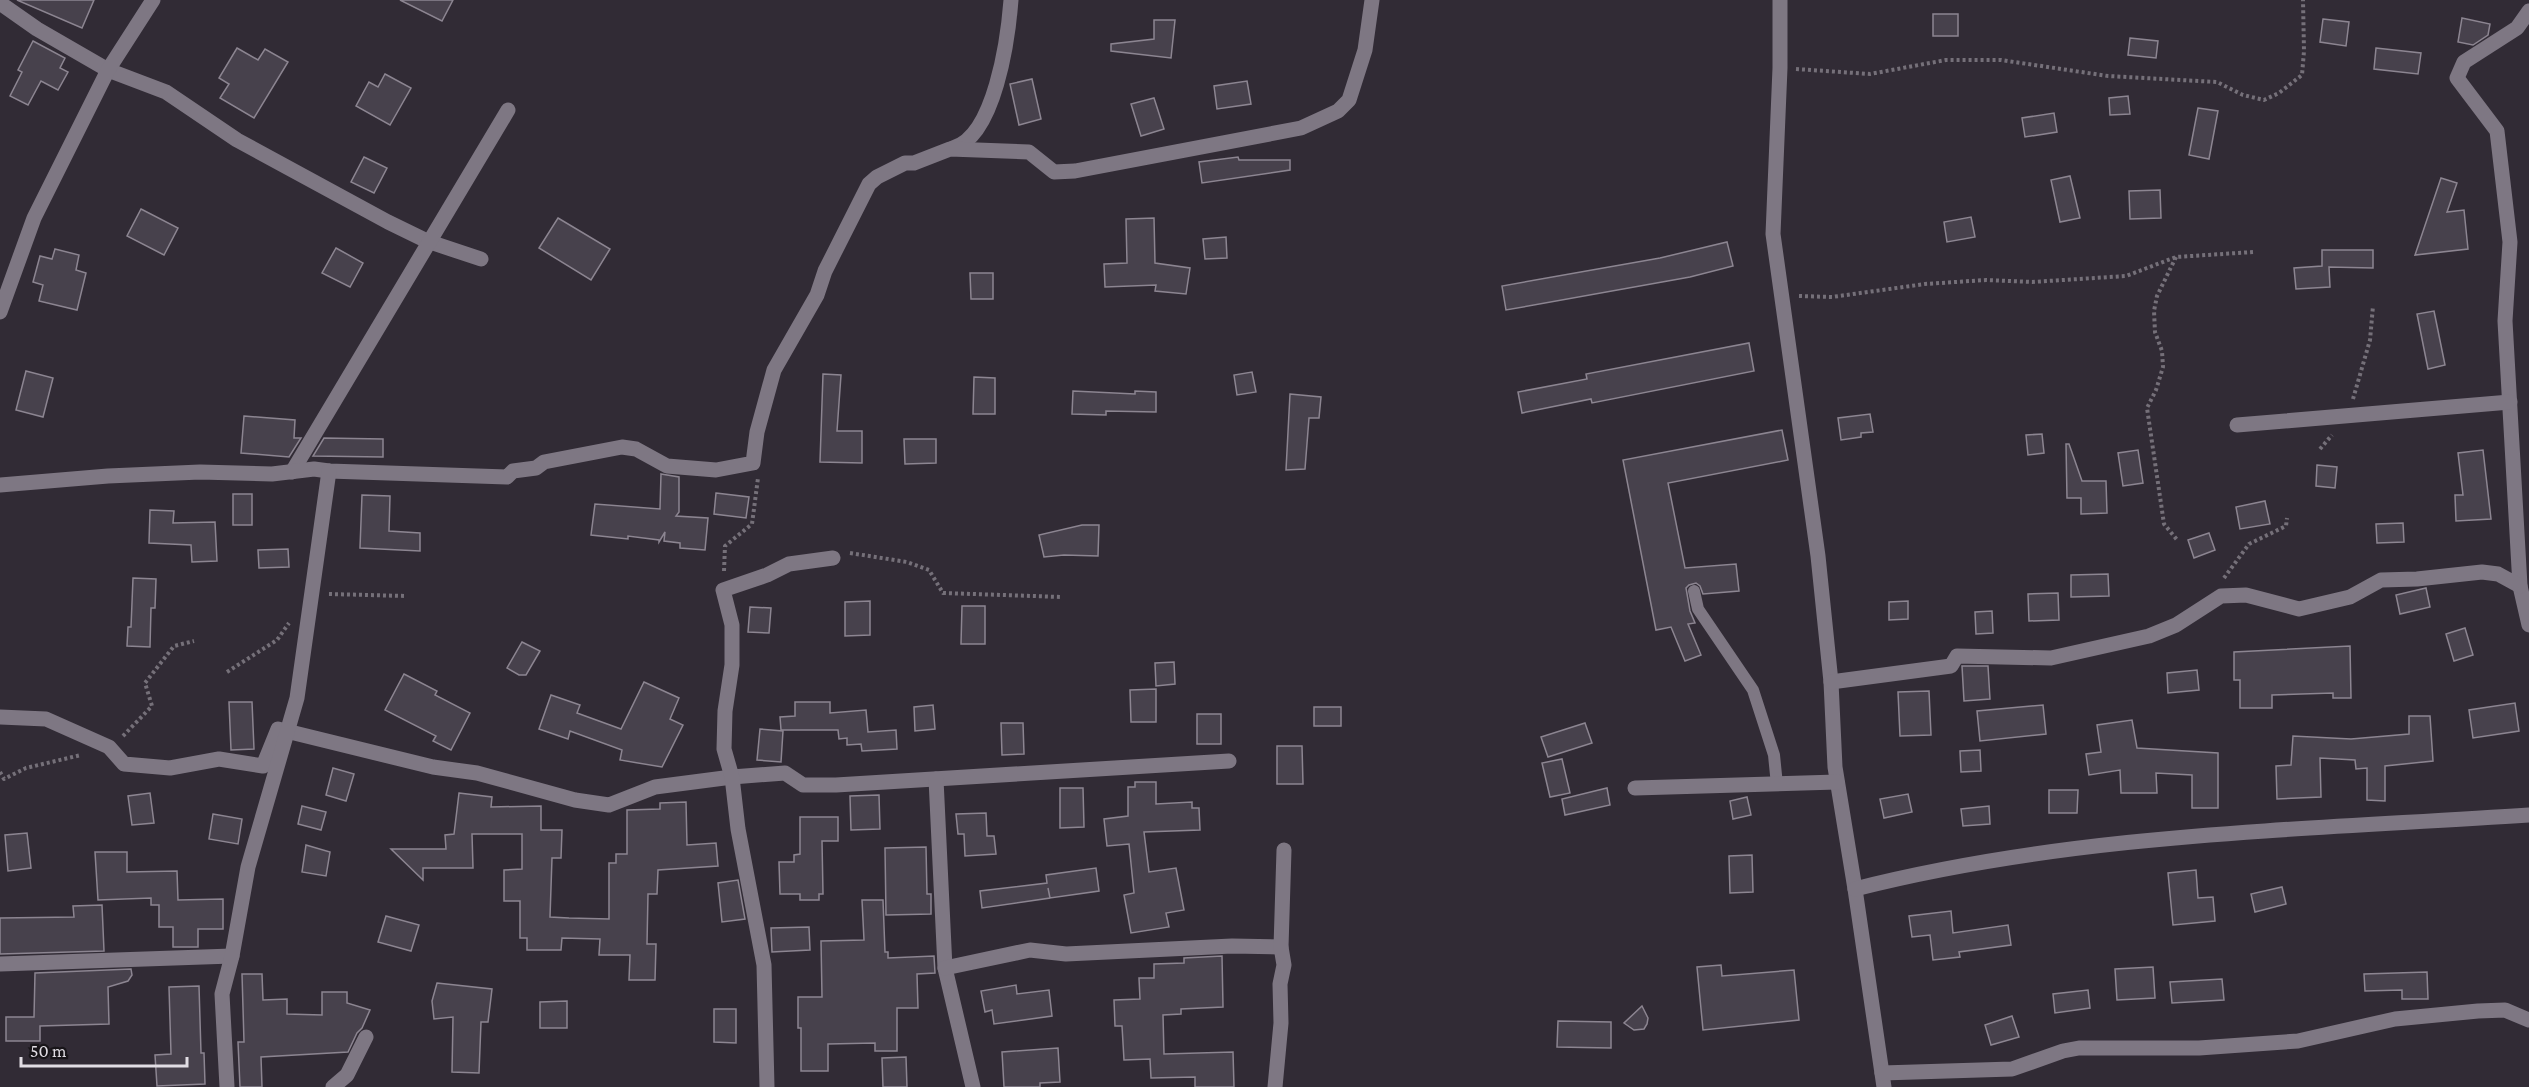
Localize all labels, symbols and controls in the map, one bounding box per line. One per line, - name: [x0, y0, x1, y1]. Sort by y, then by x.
- scale bar: [21, 1030, 188, 1068]
- text: 50 m: [30, 1041, 67, 1061]

